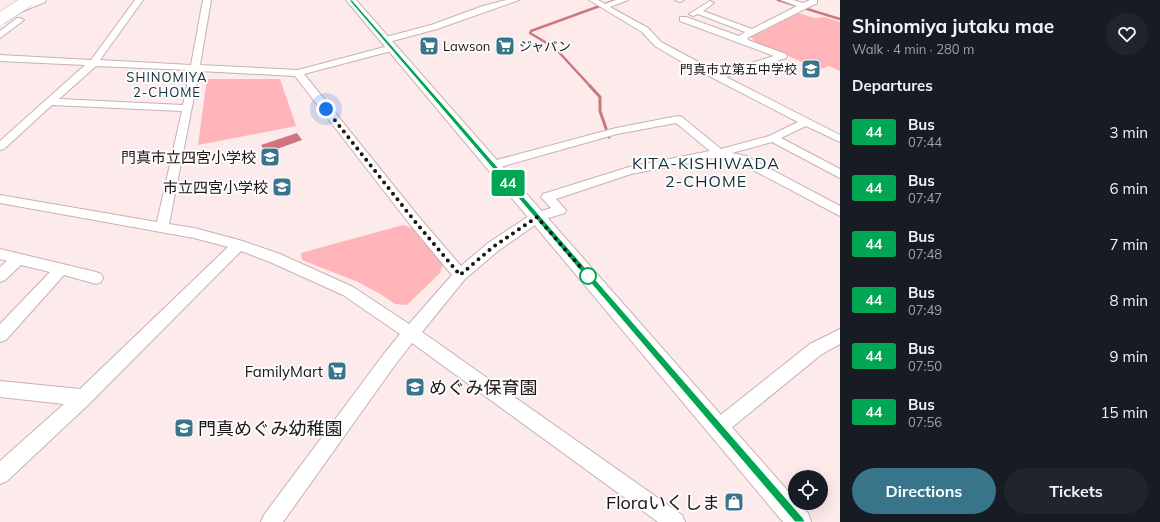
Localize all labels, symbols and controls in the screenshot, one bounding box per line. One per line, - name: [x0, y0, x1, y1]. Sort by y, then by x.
- button: heart: [1106, 13, 1148, 55]
- text: Shinomiya jutaku mae: [852, 14, 1054, 38]
- supermarket icon: Lawson: [418, 35, 440, 57]
- supermarket icon: ジャパン: [494, 35, 516, 57]
- place label: Lawson: [443, 38, 490, 54]
- place label: ジャパン: [519, 38, 571, 54]
- text: Walk · 4 min · 280 m: [852, 41, 974, 57]
- school or university icon: 門真市立第五中学校: [800, 58, 822, 80]
- place label: 門真市立第五中学校: [680, 61, 797, 77]
- district label: SHINOMIYA 2-CHOME: [126, 69, 208, 100]
- text: Departures: [852, 76, 933, 95]
- your location: [316, 99, 336, 119]
- text: Bus: [908, 115, 935, 134]
- text: 44: [866, 123, 882, 141]
- text: 3 min: [1110, 123, 1148, 142]
- text: 07:44: [908, 134, 942, 150]
- school or university icon: 門真市立四宮小学校: [259, 146, 281, 168]
- place label: 門真市立四宮小学校: [121, 148, 256, 167]
- district label: KITA-KISHIWADA 2-CHOME: [632, 153, 780, 191]
- line badge: 44: [490, 170, 526, 196]
- text: Bus: [908, 171, 935, 190]
- text: 44: [500, 174, 516, 192]
- school or university icon: 市立四宮小学校: [271, 176, 293, 198]
- place label: 市立四宮小学校: [163, 178, 268, 197]
- text: 44: [866, 179, 882, 197]
- text: 6 min: [1110, 179, 1148, 198]
- text: 07:47: [908, 190, 942, 206]
- text: Bus: [908, 227, 935, 246]
- text: 44: [866, 235, 882, 253]
- text: 7 min: [1110, 235, 1148, 254]
- text: 07:48: [908, 246, 942, 262]
- unlabelled marker: [579, 267, 597, 285]
- text: Bus: [908, 283, 935, 302]
- text: 44: [866, 291, 882, 309]
- text: 8 min: [1110, 291, 1148, 310]
- text: 07:49: [908, 302, 942, 318]
- text: Bus: [908, 339, 935, 358]
- text: 44: [866, 347, 882, 365]
- text: 9 min: [1110, 347, 1148, 366]
- text: 07:50: [908, 358, 942, 374]
- supermarket icon: FamilyMart: [326, 360, 348, 382]
- place label: FamilyMart: [245, 362, 323, 381]
- school or university icon: めぐみ保育園: [404, 376, 426, 398]
- place label: めぐみ保育園: [429, 376, 538, 399]
- text: Bus: [908, 395, 935, 414]
- text: 44: [866, 403, 882, 421]
- text: 15 min: [1101, 403, 1148, 422]
- text: 07:56: [908, 414, 942, 430]
- school or university icon: 門真めぐみ幼稚園: [173, 417, 195, 439]
- place label: 門真めぐみ幼稚園: [198, 417, 343, 440]
- button: Directions: [852, 468, 996, 514]
- button: Tickets: [1004, 468, 1148, 514]
- map controls: [788, 470, 828, 510]
- button: locate: [788, 470, 828, 510]
- place label: Floraいくしま: [606, 491, 720, 514]
- shop icon: Floraいくしま: [723, 491, 745, 513]

